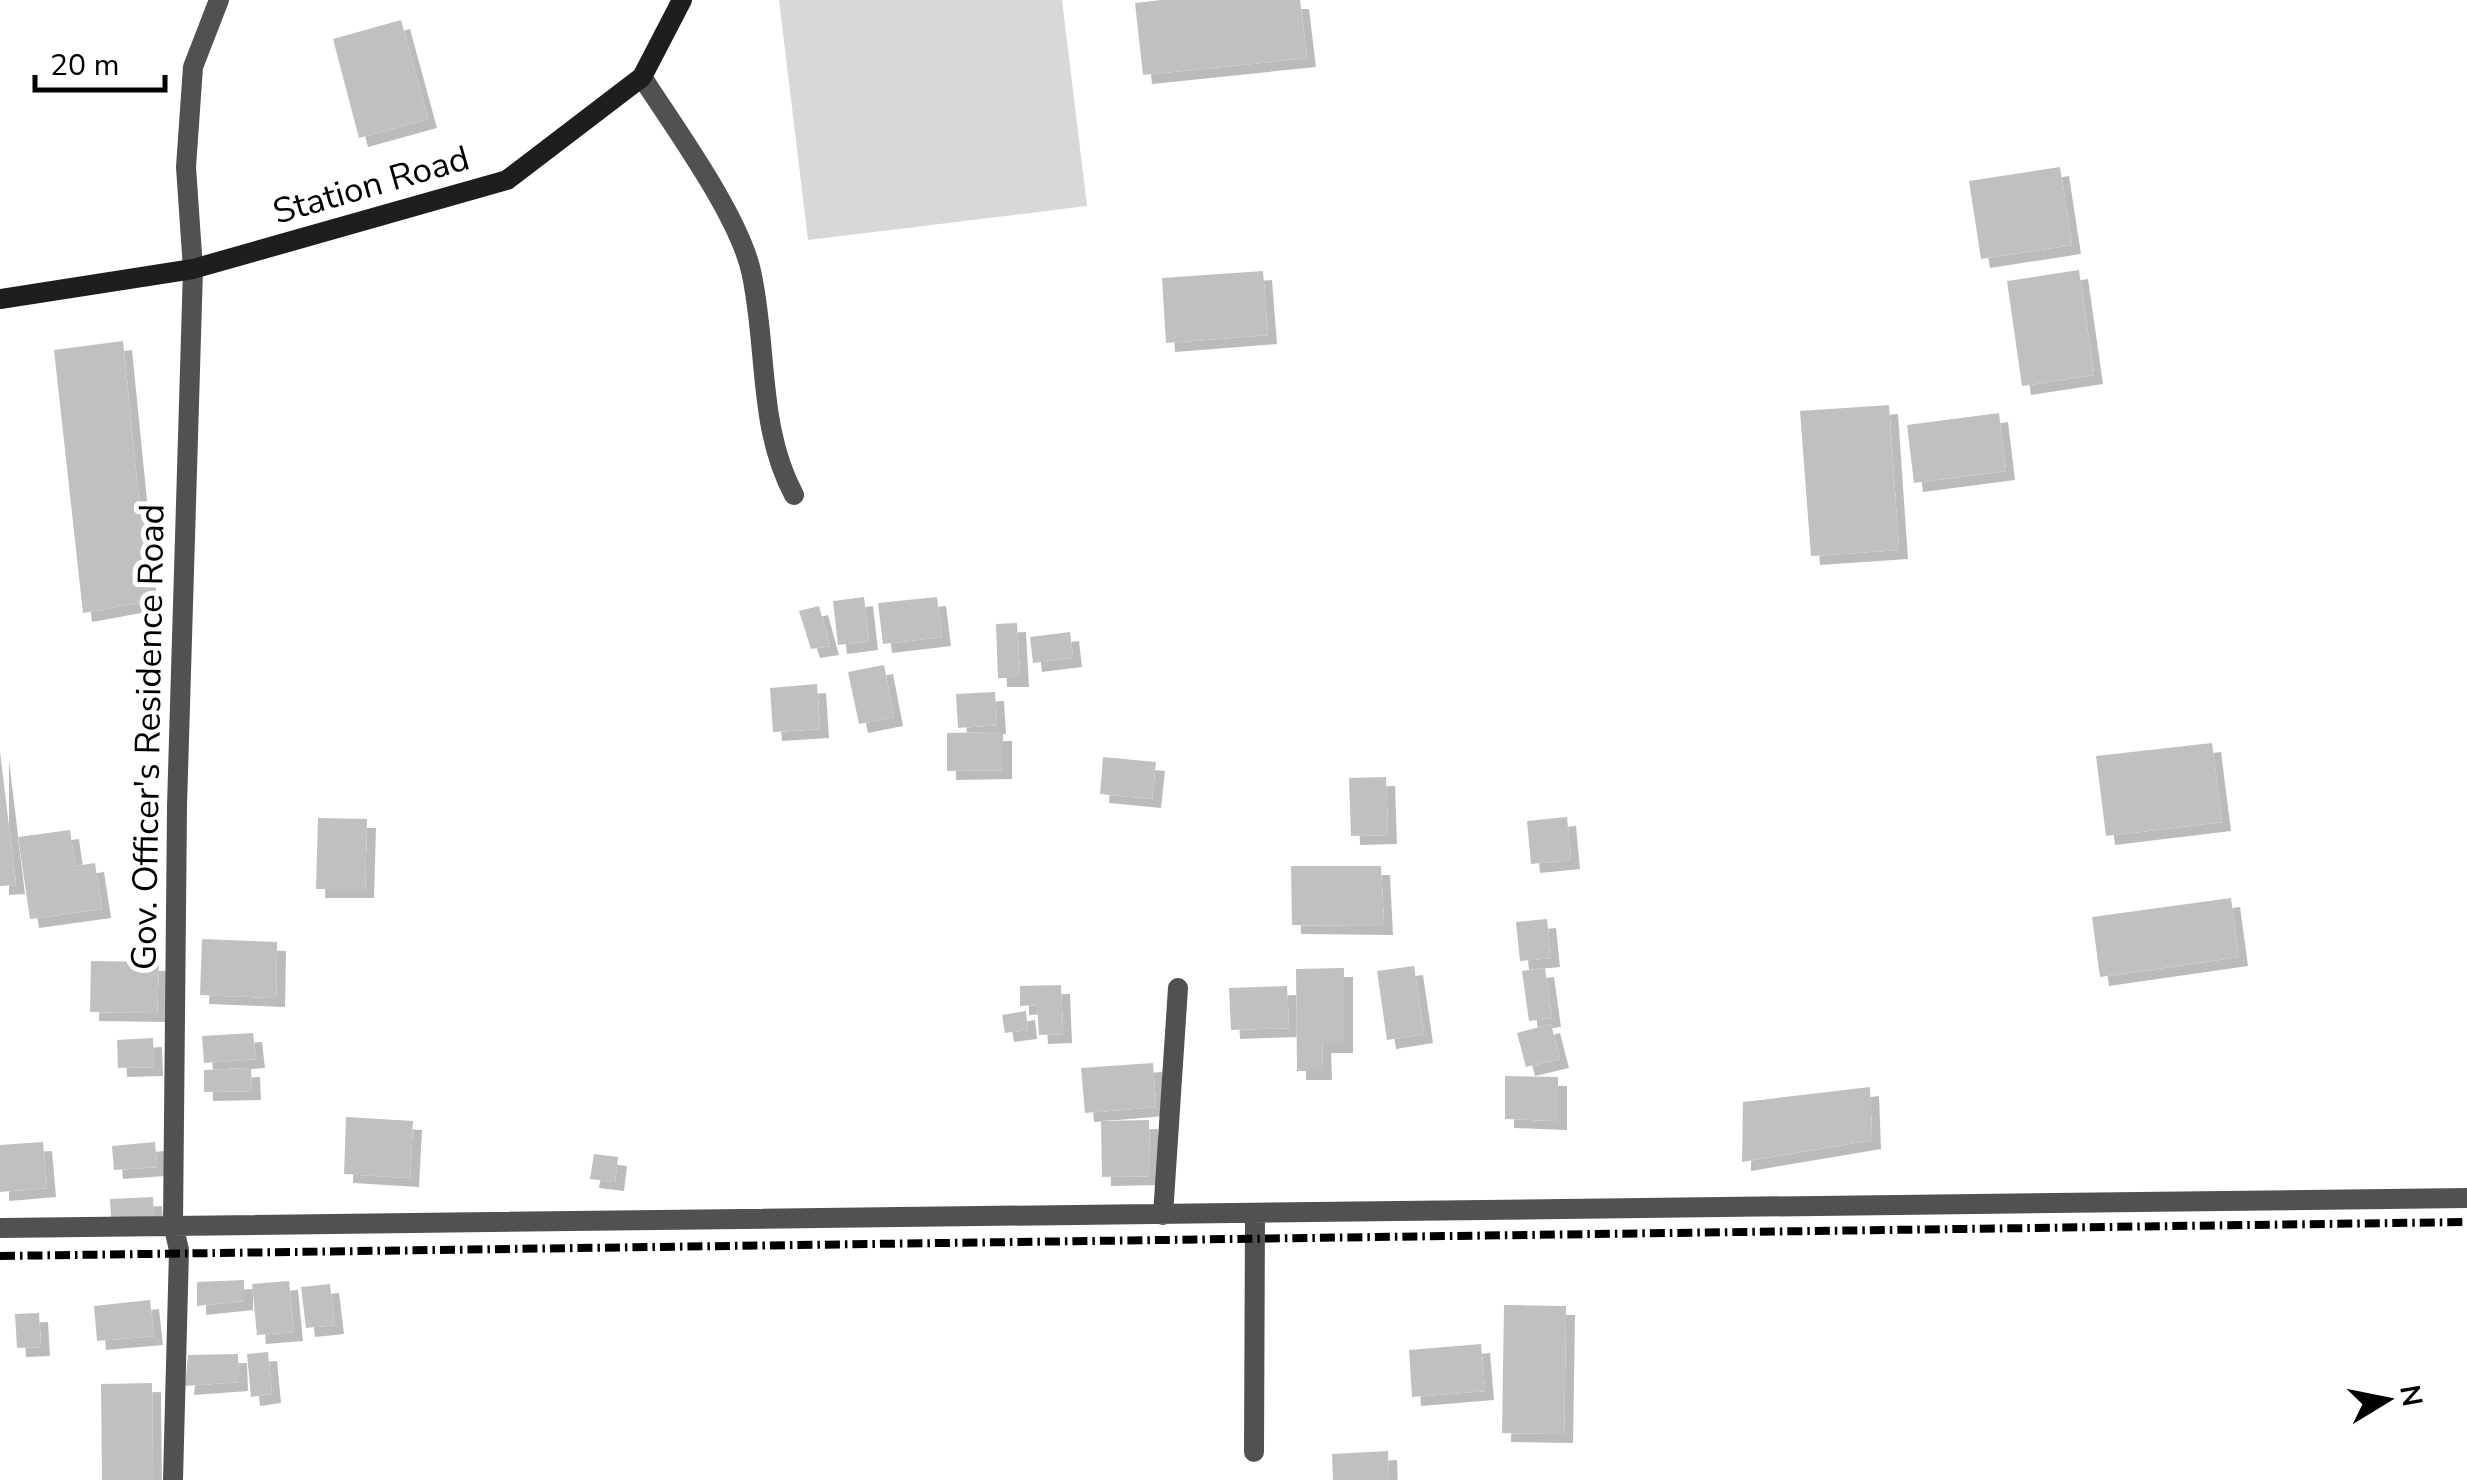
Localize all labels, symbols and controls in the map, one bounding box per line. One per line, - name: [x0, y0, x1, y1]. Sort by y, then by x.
- scale bar: [35, 30, 165, 92]
- text: 20 m: [50, 45, 119, 86]
- street label: Station Road: [267, 135, 475, 235]
- street label: Gov. Officer's Residence Road: [120, 503, 176, 971]
- north arrow: [2337, 1350, 2437, 1450]
- text: N: [2390, 1382, 2431, 1409]

